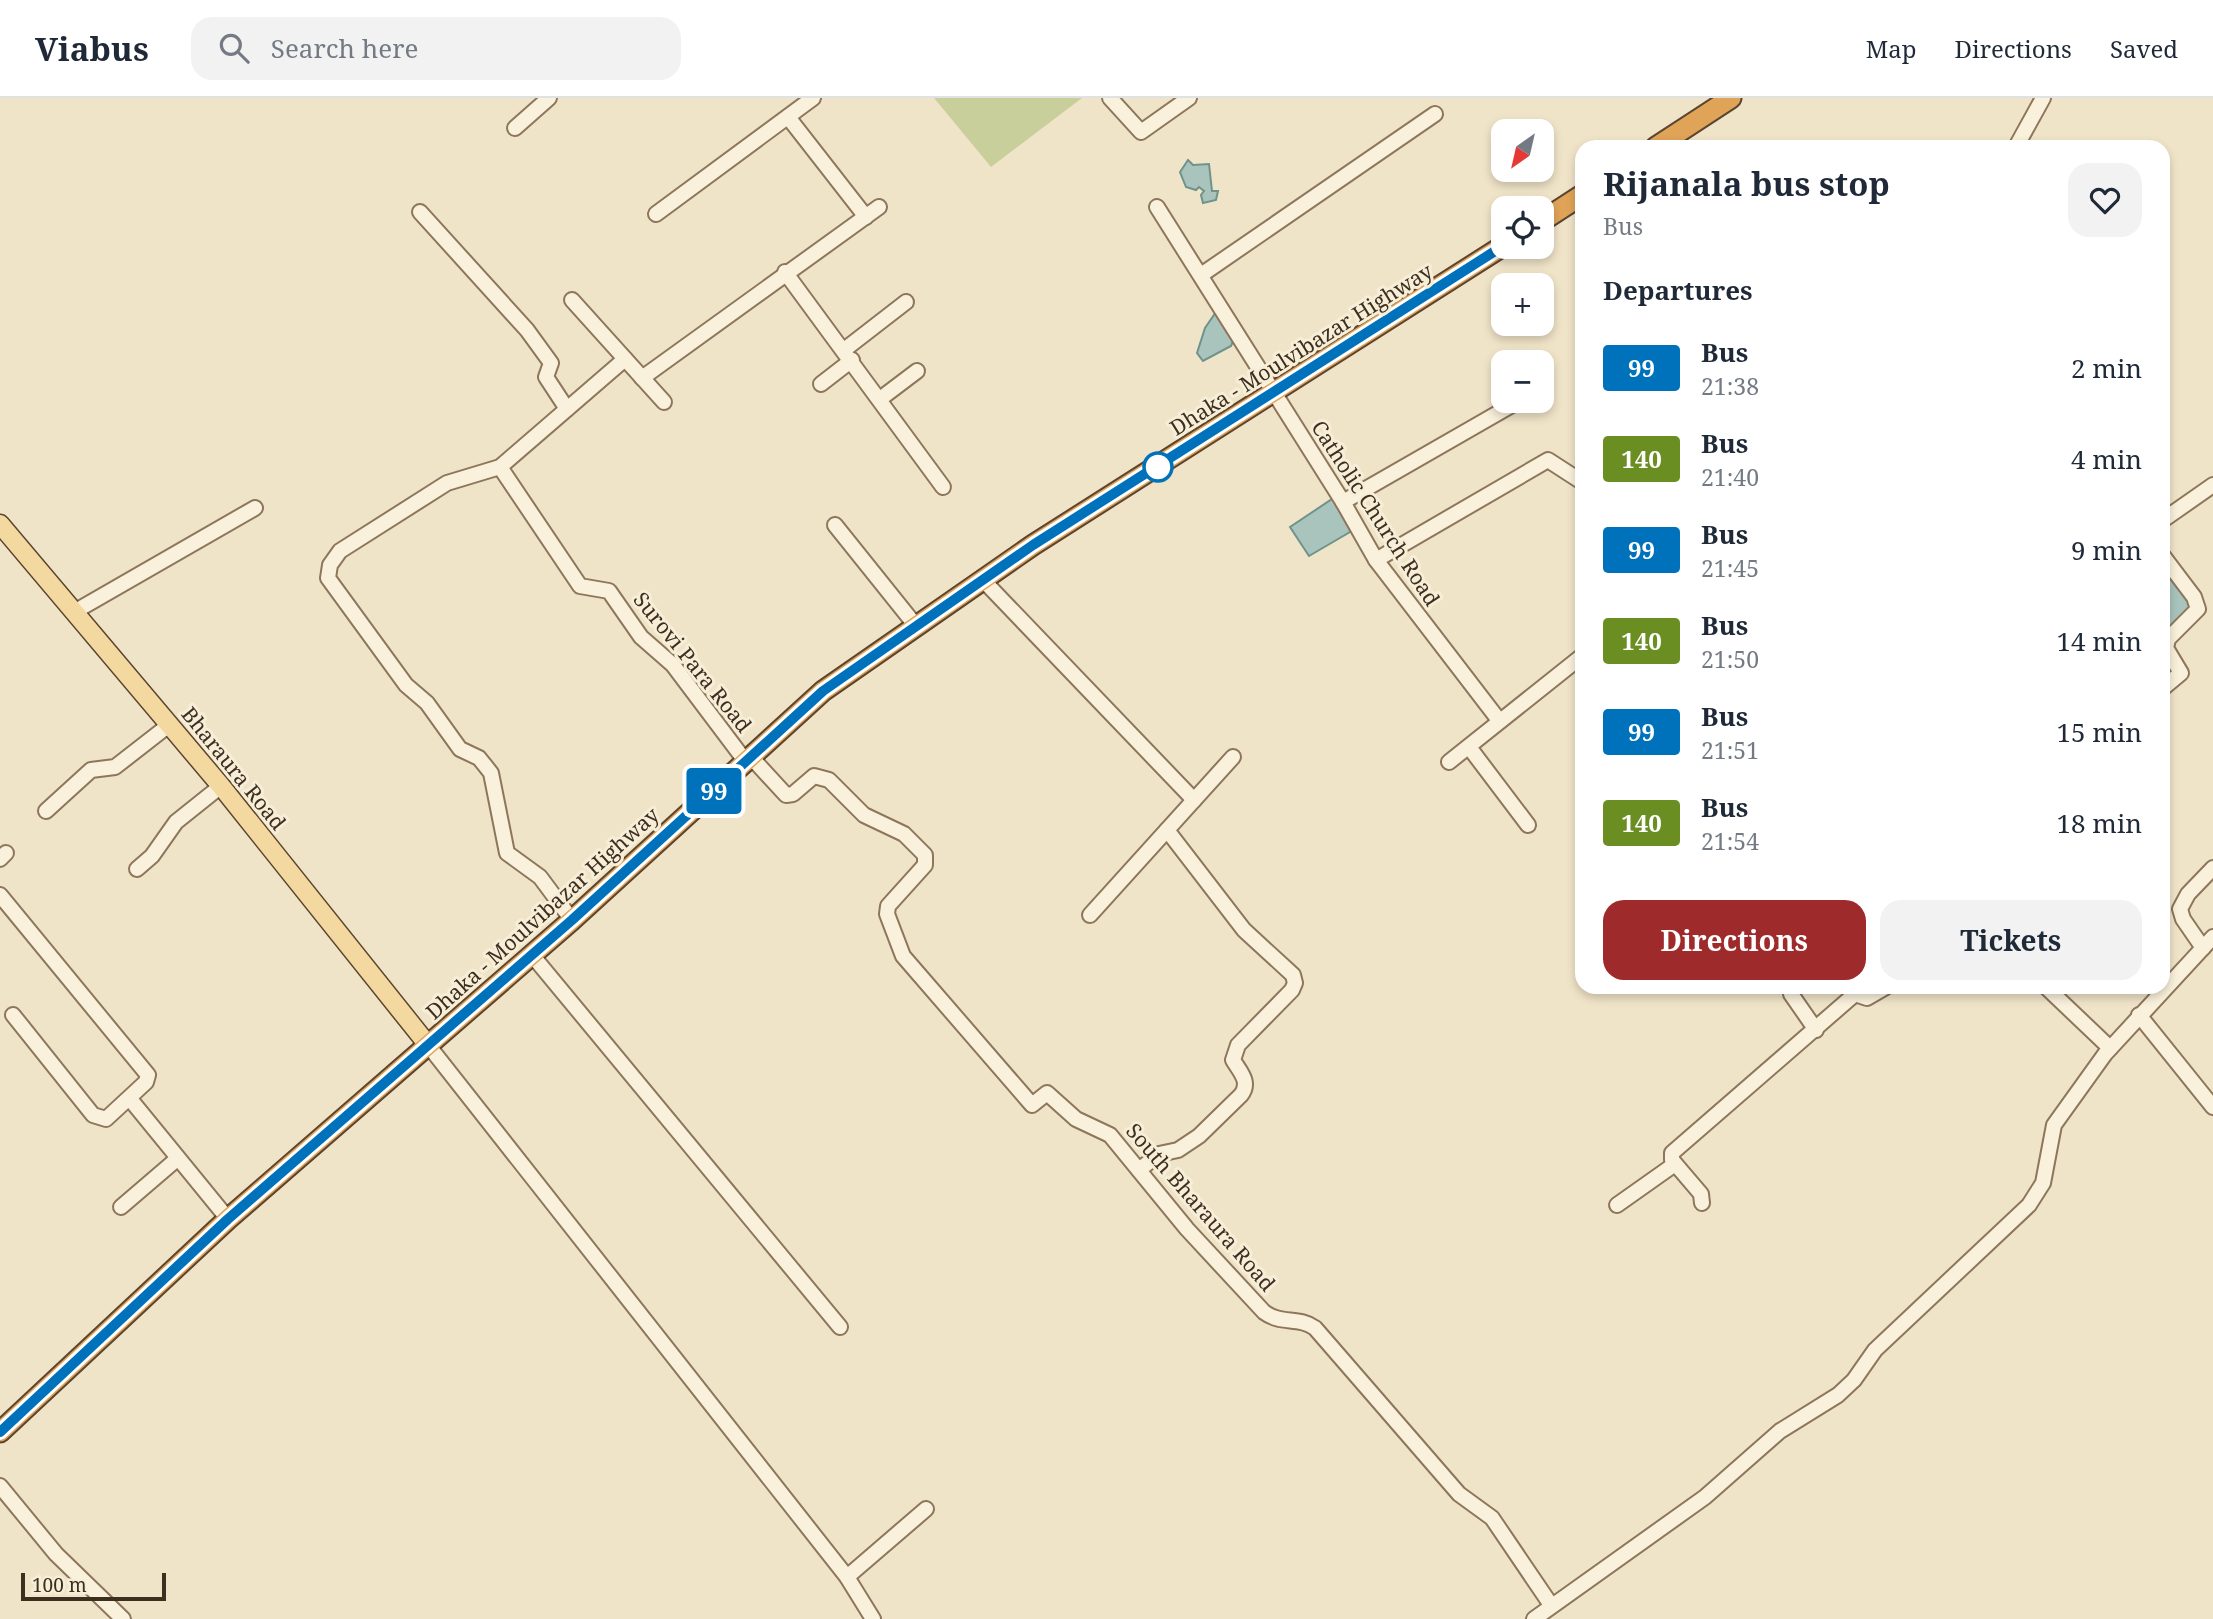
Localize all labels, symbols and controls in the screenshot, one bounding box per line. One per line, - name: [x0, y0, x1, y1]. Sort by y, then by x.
- search box: [191, 17, 681, 80]
- text: Viabus: [35, 26, 149, 71]
- icon: search: [215, 29, 253, 67]
- text: Search here: [271, 30, 418, 66]
- text: Map: [1866, 32, 1917, 65]
- text: Directions: [1955, 32, 2072, 65]
- text: Saved: [2110, 32, 2178, 65]
- north arrow: [1491, 119, 1554, 182]
- map controls: [1491, 119, 1554, 413]
- text: Rijanala bus stop: [1603, 161, 1890, 206]
- button: heart: [2068, 163, 2142, 237]
- button: locate: [1491, 196, 1554, 259]
- text: Bus: [1603, 210, 1643, 242]
- street label: Dhaka - Moulvibazar Highway: [1164, 256, 1438, 442]
- text: Departures: [1603, 272, 1753, 308]
- button: +: [1491, 273, 1554, 336]
- text: Bus: [1701, 334, 1748, 370]
- button: −: [1491, 350, 1554, 413]
- text: 2 min: [2071, 350, 2142, 386]
- text: 99: [1628, 351, 1655, 384]
- text: 21:38: [1701, 370, 1759, 402]
- street label: Catholic Church Road: [1305, 415, 1447, 611]
- text: Bus: [1701, 425, 1748, 461]
- text: 4 min: [2071, 441, 2142, 477]
- text: 140: [1621, 442, 1662, 475]
- unlabelled marker: [1143, 452, 1173, 482]
- text: 21:40: [1701, 461, 1759, 493]
- text: Bus: [1701, 516, 1748, 552]
- text: 9 min: [2071, 532, 2142, 568]
- text: 99: [1628, 533, 1655, 566]
- text: 21:45: [1701, 552, 1759, 584]
- street label: Surovi Para Road: [628, 586, 758, 738]
- text: Bus: [1701, 607, 1748, 643]
- text: 14 min: [2057, 623, 2142, 659]
- text: 140: [1621, 624, 1662, 657]
- text: 21:50: [1701, 643, 1759, 675]
- text: Bus: [1701, 698, 1748, 734]
- street label: Bharaura Road: [176, 701, 292, 836]
- text: 15 min: [2057, 714, 2142, 750]
- text: 99: [1628, 715, 1655, 748]
- text: 21:51: [1701, 734, 1759, 766]
- line badge: 99: [682, 768, 746, 814]
- text: 99: [700, 774, 728, 807]
- text: Bus: [1701, 789, 1748, 825]
- street label: Dhaka - Moulvibazar Highway: [419, 801, 665, 1025]
- text: 18 min: [2057, 805, 2142, 841]
- text: 140: [1621, 806, 1662, 839]
- text: 21:54: [1701, 825, 1759, 857]
- button: Directions: [1603, 900, 1866, 980]
- button: Tickets: [1880, 900, 2142, 980]
- street label: South Bharaura Road: [1120, 1117, 1282, 1297]
- scale bar: [21, 1570, 166, 1602]
- text: 100 m: [32, 1572, 87, 1598]

